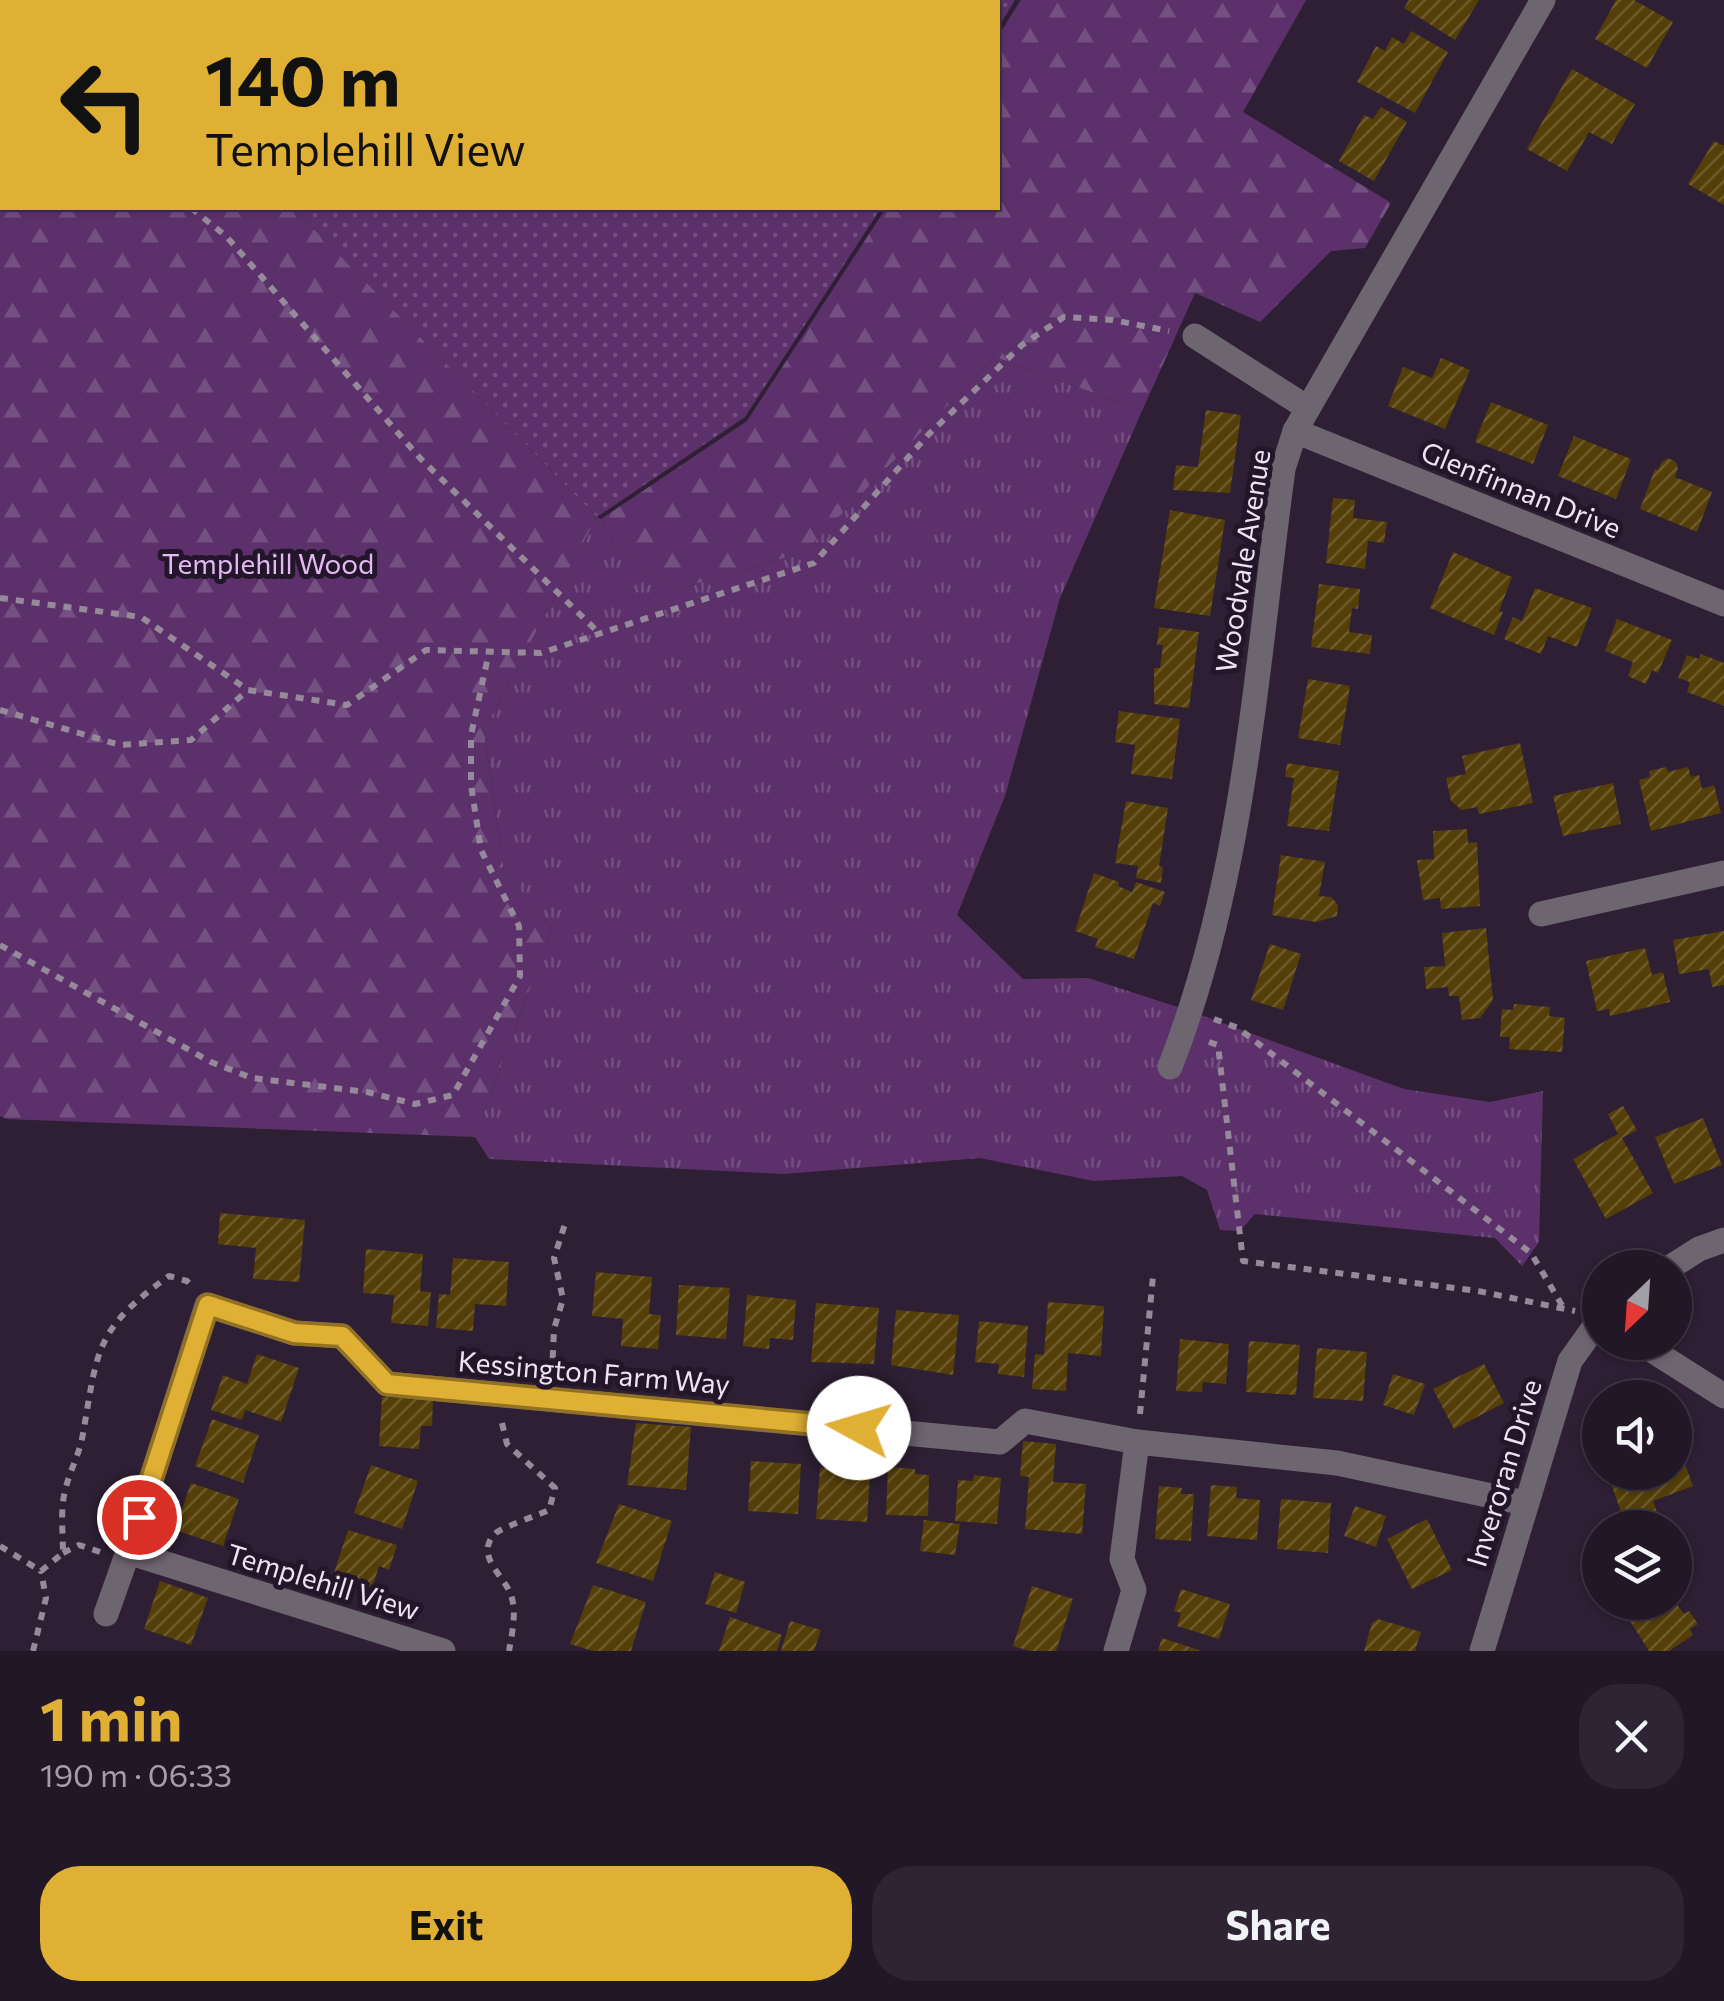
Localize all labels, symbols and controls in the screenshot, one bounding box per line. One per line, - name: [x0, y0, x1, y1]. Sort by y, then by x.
- text: 140 m: [205, 35, 401, 120]
- icon: left: [40, 40, 170, 170]
- text: Templehill View: [205, 120, 526, 175]
- street label: Glenfinnan Drive: [1416, 434, 1626, 545]
- street label: Woodvale Avenue: [1208, 447, 1276, 675]
- park label: Templehill Wood: [162, 546, 374, 580]
- north arrow: [1582, 1250, 1692, 1360]
- map controls: [1582, 1250, 1692, 1620]
- street label: Kessington Farm Way: [457, 1343, 731, 1401]
- street label: Inveroran Drive: [1458, 1375, 1548, 1571]
- position arrow: [807, 1376, 911, 1480]
- button: sound: [1582, 1380, 1692, 1490]
- pin: [97, 1475, 182, 1560]
- icon: arrive: [112, 1490, 167, 1545]
- button: layers: [1582, 1510, 1692, 1620]
- street label: Templehill View: [223, 1536, 424, 1626]
- text: 1 min: [40, 1680, 182, 1753]
- button: close: [1579, 1684, 1684, 1789]
- text: 190 m · 06:33: [40, 1754, 232, 1794]
- button: Exit: [40, 1866, 852, 1981]
- button: Share: [872, 1866, 1684, 1981]

